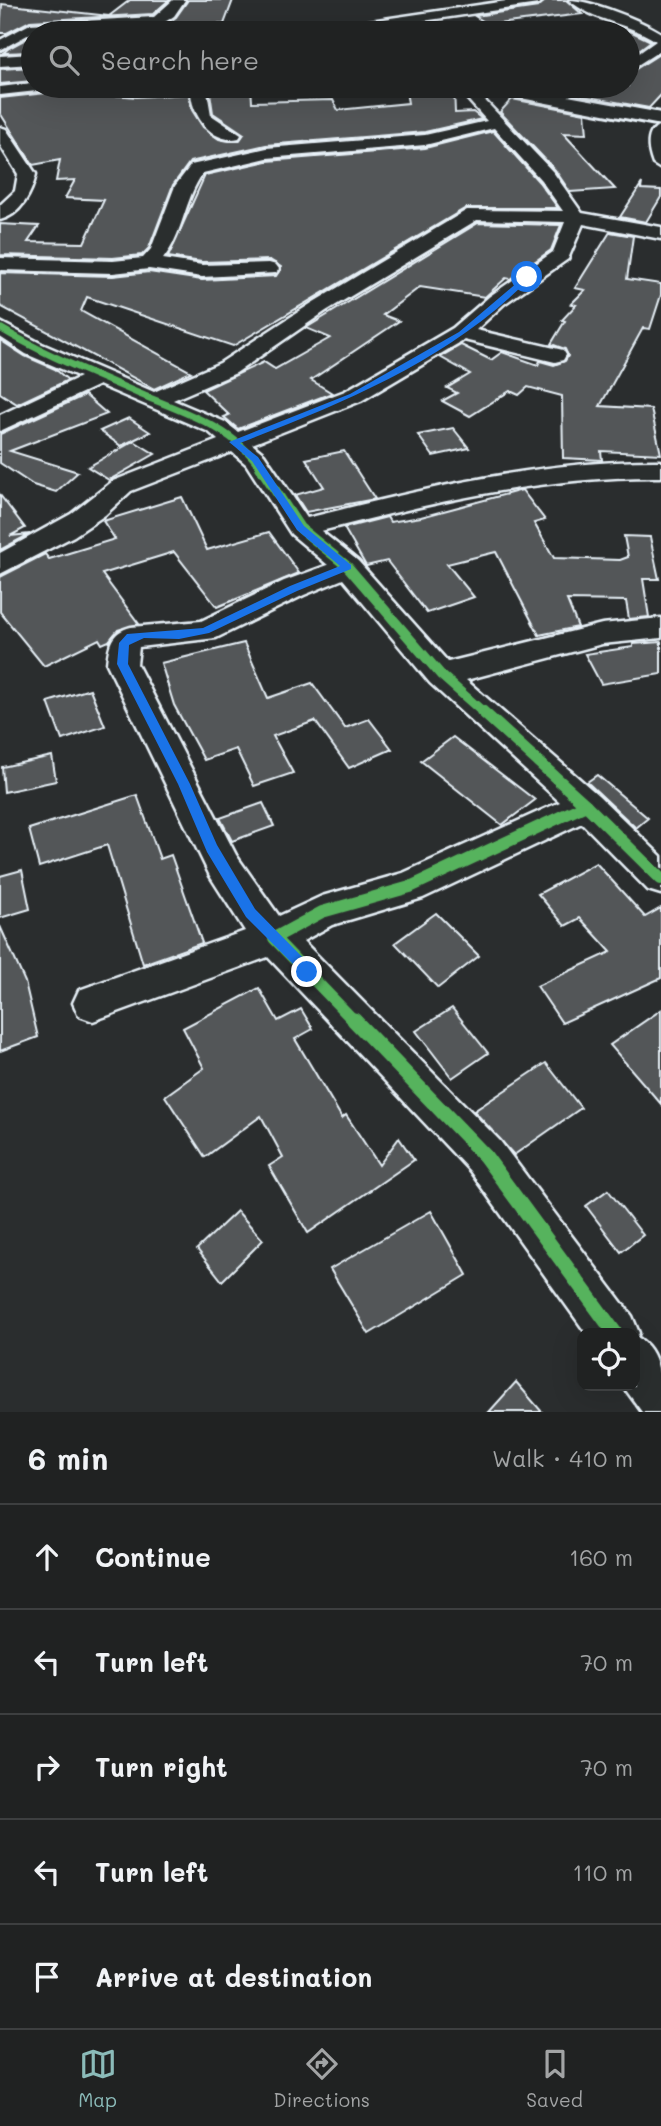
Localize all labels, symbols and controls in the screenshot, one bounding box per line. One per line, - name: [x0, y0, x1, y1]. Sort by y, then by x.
- search box: [21, 21, 640, 98]
- icon: search: [45, 41, 83, 79]
- text: Search here: [101, 43, 259, 77]
- route start: [511, 261, 542, 292]
- route end: [291, 956, 322, 987]
- map controls: [577, 1328, 640, 1391]
- button: locate: [577, 1328, 640, 1391]
- text: 6 min: [28, 1438, 108, 1478]
- text: Walk · 410 m: [492, 1443, 633, 1473]
- icon: ahead: [28, 1538, 66, 1576]
- text: Continue: [95, 1540, 211, 1574]
- text: 160 m: [569, 1542, 633, 1572]
- icon: left: [28, 1643, 66, 1681]
- text: Turn left: [95, 1645, 208, 1679]
- text: 70 m: [580, 1647, 633, 1677]
- icon: right: [28, 1748, 66, 1786]
- text: Turn right: [95, 1750, 228, 1784]
- text: 70 m: [580, 1752, 633, 1782]
- icon: left: [28, 1853, 66, 1891]
- text: Turn left: [95, 1855, 208, 1889]
- text: 110 m: [573, 1857, 633, 1887]
- icon: arrive: [28, 1958, 66, 1996]
- text: Arrive at destination: [95, 1960, 372, 1994]
- tab: Map: [78, 2045, 117, 2112]
- tab: Directions: [273, 2045, 370, 2112]
- tab: Saved: [526, 2045, 583, 2112]

